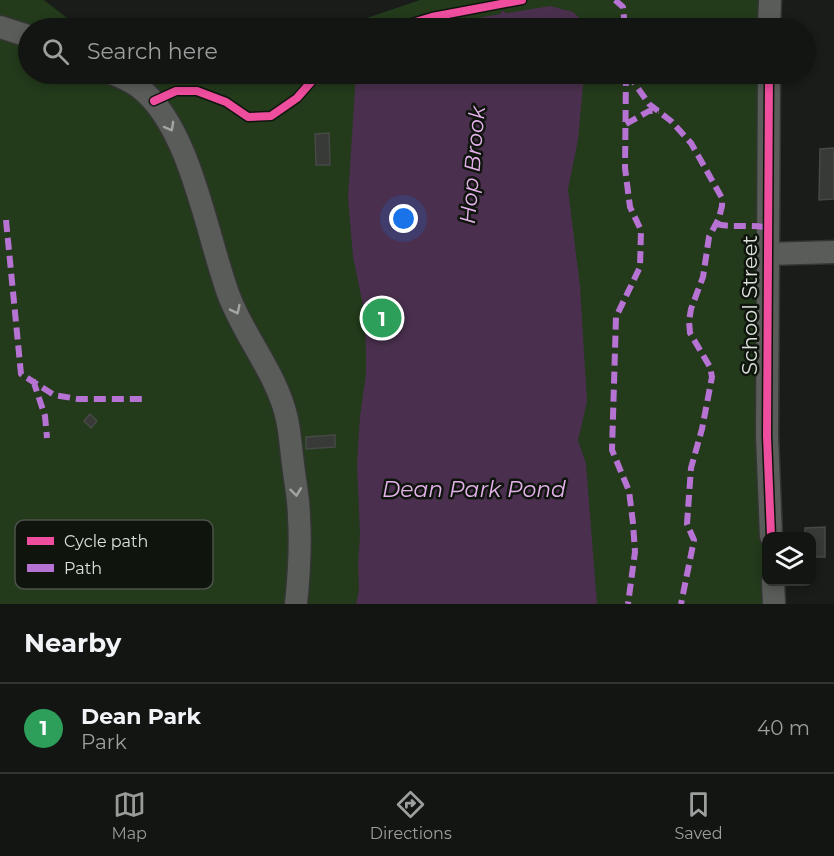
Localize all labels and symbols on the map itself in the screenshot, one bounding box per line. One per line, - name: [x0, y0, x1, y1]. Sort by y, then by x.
- water label: Hop Brook: [454, 104, 491, 225]
- one-way arrow: [163, 121, 174, 131]
- your location: [389, 204, 418, 233]
- street label: School Street: [737, 235, 762, 375]
- pin: 1: [362, 296, 401, 340]
- one-way arrow: [228, 303, 240, 314]
- water label: Dean Park Pond: [382, 476, 566, 503]
- one-way arrow: [290, 488, 302, 497]
- legend: [15, 520, 213, 589]
- text: Cycle path: [64, 532, 148, 551]
- text: Path: [64, 559, 102, 578]

